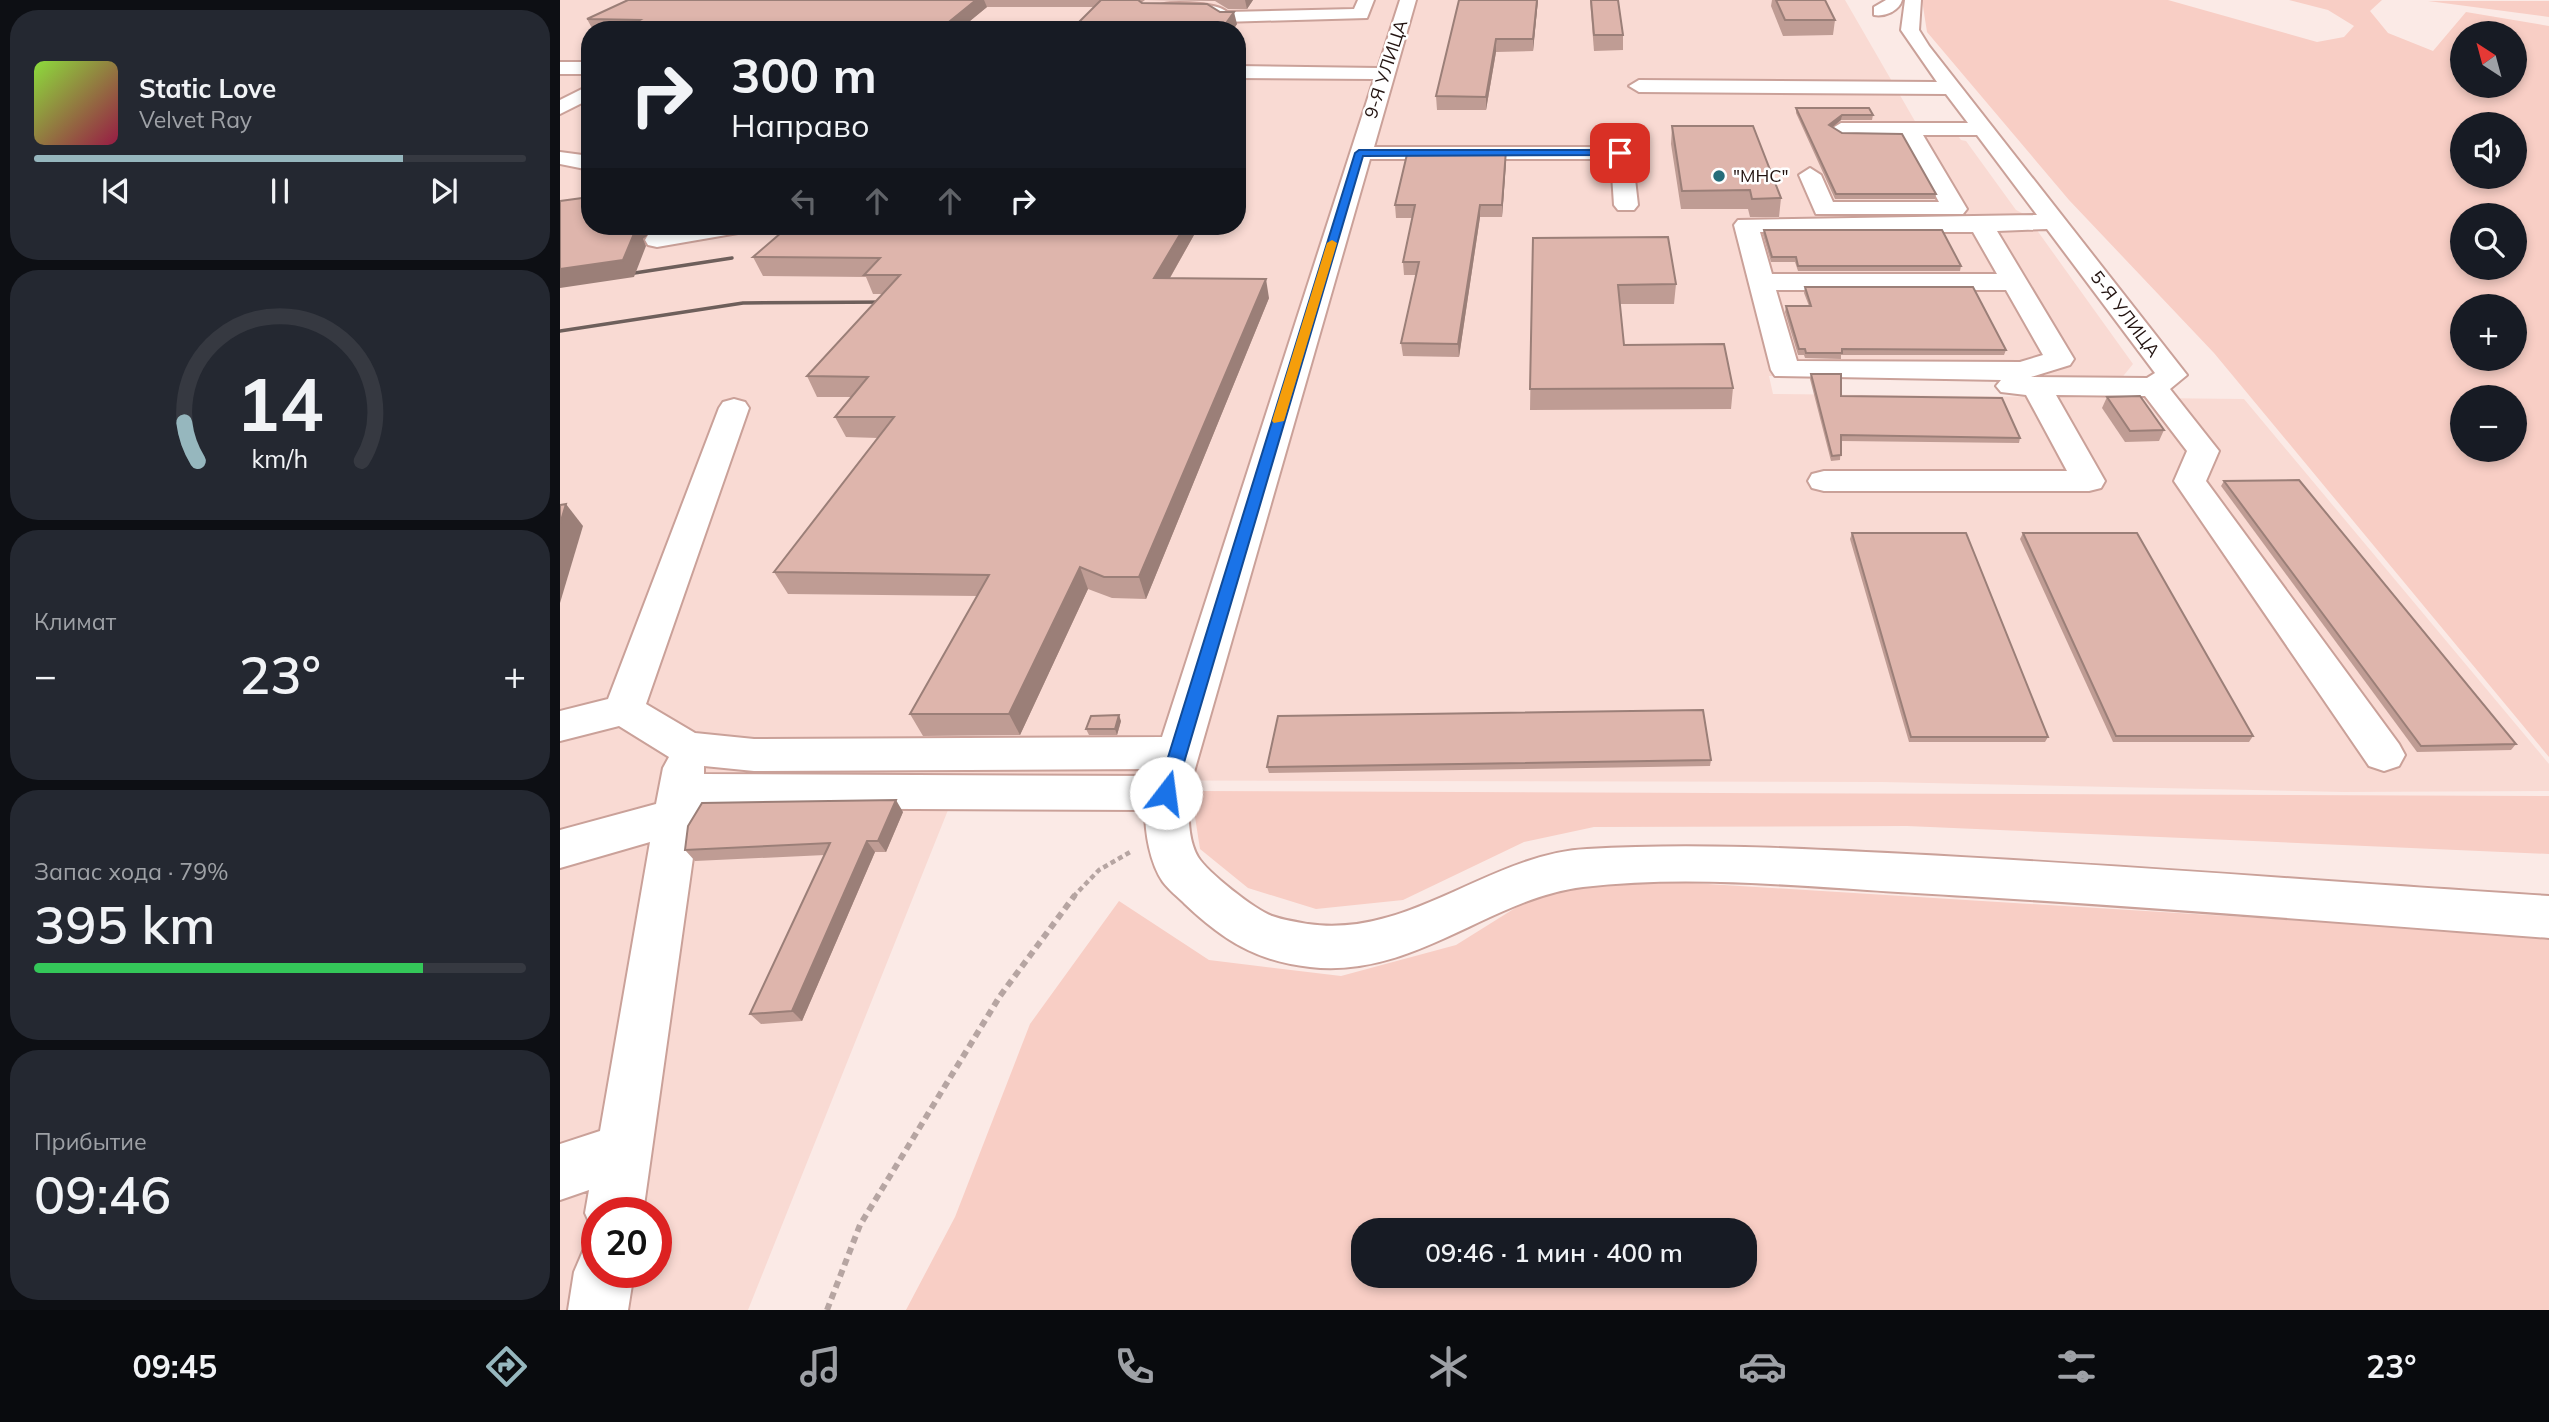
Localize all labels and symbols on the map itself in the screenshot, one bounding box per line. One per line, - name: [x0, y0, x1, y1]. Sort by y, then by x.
- street label: 9-Я УЛИЦА: [1359, 17, 1412, 121]
- north arrow: [2450, 21, 2527, 98]
- pin: [1590, 123, 1650, 183]
- place label: "МНС": [1733, 164, 1789, 187]
- marker: "МНС": [1711, 168, 1727, 184]
- street label: 5-Я УЛИЦА: [2085, 266, 2165, 362]
- position arrow: [1129, 756, 1203, 830]
- speed limit sign: 20: [581, 1197, 672, 1288]

